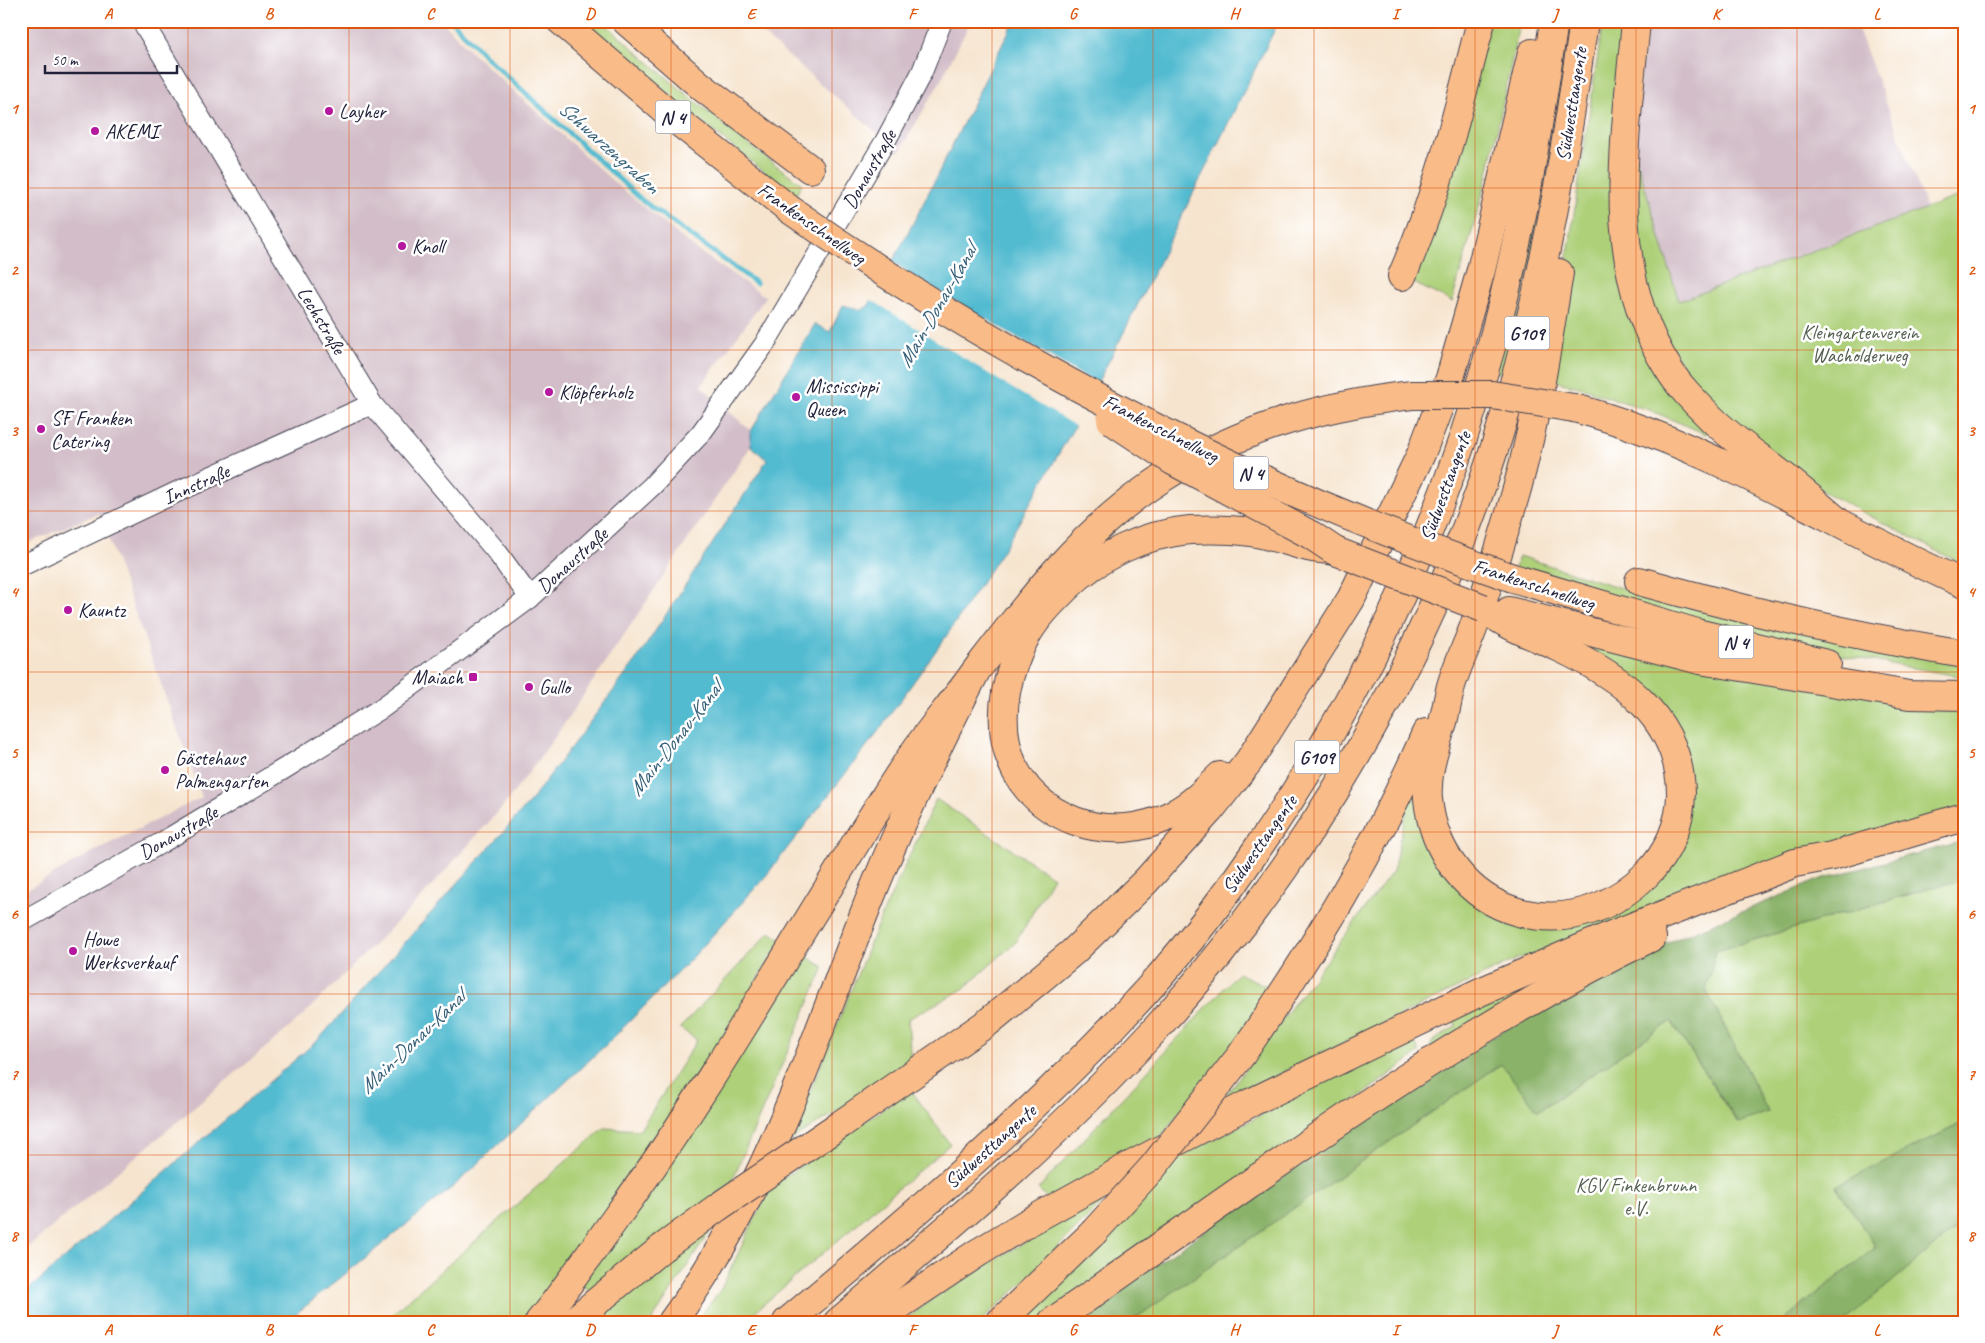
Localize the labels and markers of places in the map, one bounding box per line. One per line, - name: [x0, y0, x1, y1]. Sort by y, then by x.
- place label: Layher: [339, 99, 387, 124]
- marker: Layher: [323, 105, 335, 117]
- place label: AKEMI: [105, 119, 162, 144]
- marker: AKEMI: [89, 125, 101, 137]
- place label: Knoll: [412, 234, 448, 259]
- marker: Knoll: [396, 240, 408, 252]
- place label: Mississippi Queen: [806, 374, 880, 422]
- place label: Klöpferholz: [559, 380, 634, 405]
- marker: Klöpferholz: [543, 386, 555, 398]
- marker: Mississippi Queen: [790, 391, 802, 403]
- place label: SF Franken Catering: [51, 406, 133, 454]
- marker: SF Franken Catering: [35, 423, 47, 435]
- place label: Kauntz: [78, 598, 127, 623]
- marker: Kauntz: [62, 604, 74, 616]
- place label: Maiach: [412, 665, 464, 690]
- marker: Maiach: [467, 671, 479, 683]
- place label: Gullo: [539, 675, 572, 700]
- marker: Gullo: [523, 681, 535, 693]
- place label: Gästehaus Palmengarten: [175, 746, 269, 794]
- marker: Gästehaus Palmengarten: [159, 764, 171, 776]
- place label: Howe Werksverkauf: [83, 927, 179, 975]
- marker: Howe Werksverkauf: [67, 945, 79, 957]

